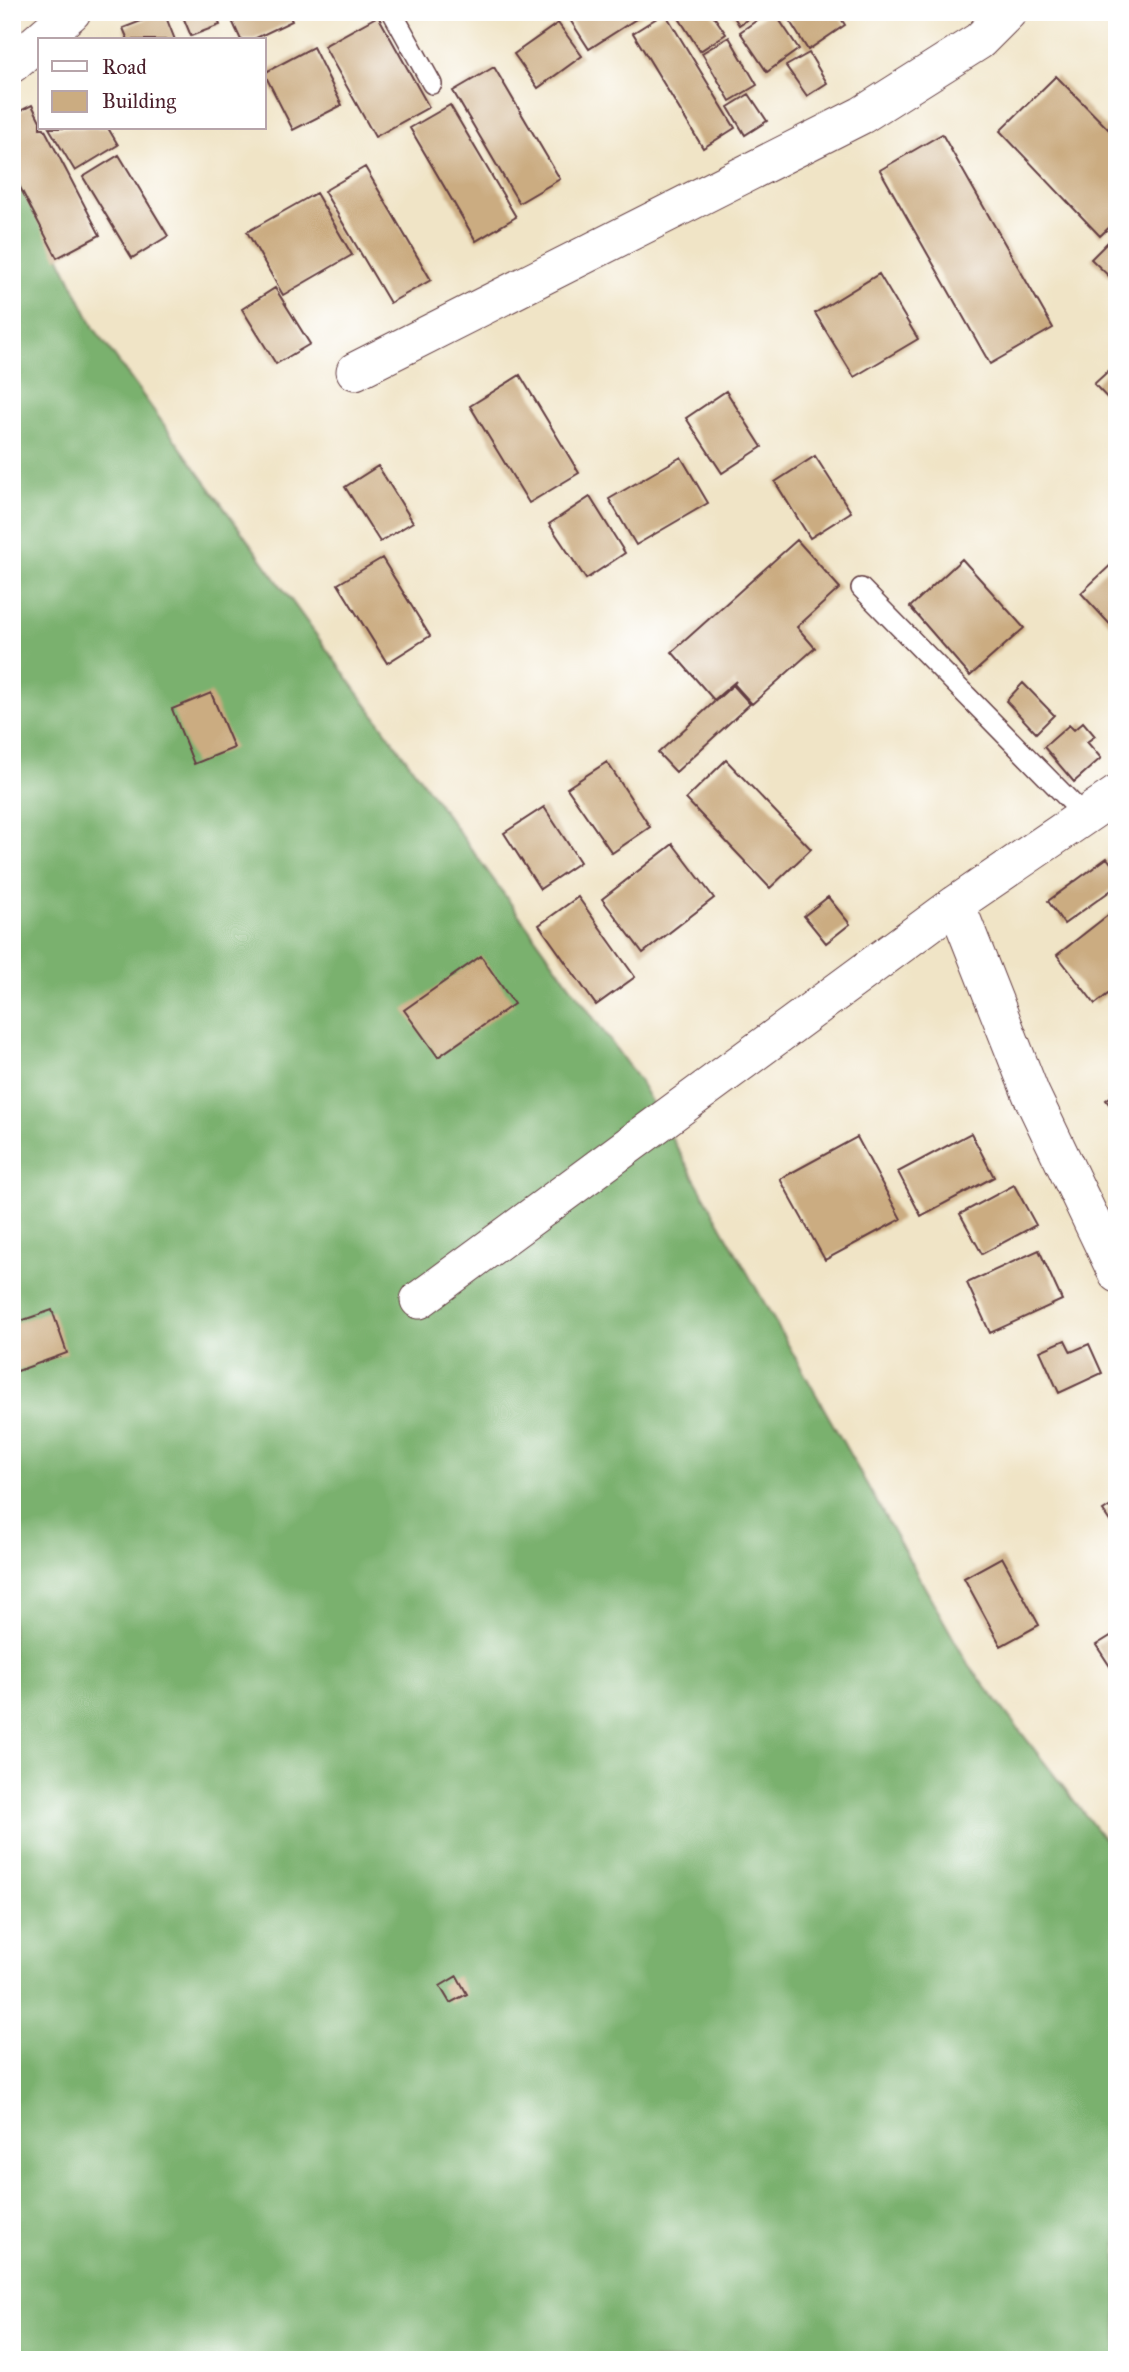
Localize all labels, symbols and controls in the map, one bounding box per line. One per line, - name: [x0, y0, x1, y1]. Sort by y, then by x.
- legend: [38, 38, 266, 130]
- text: Road: [102, 54, 147, 80]
- text: Building: [102, 88, 176, 114]

